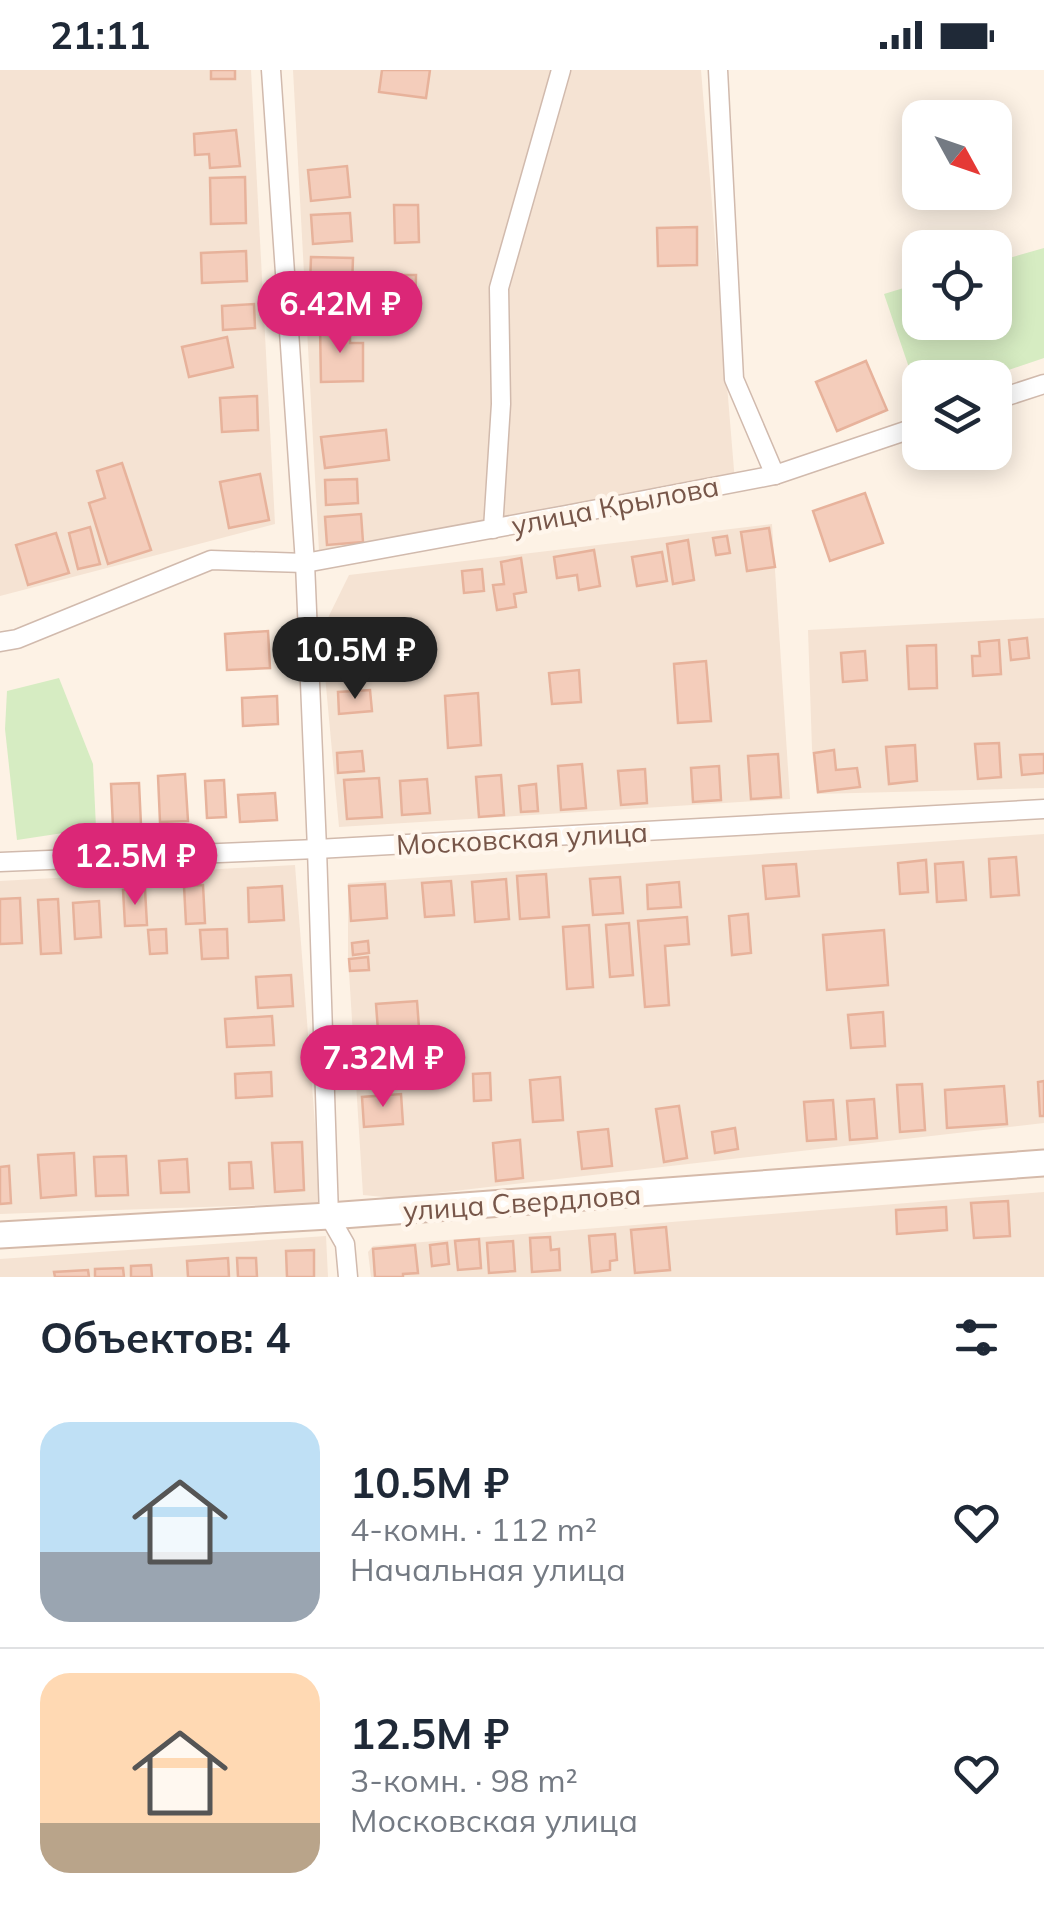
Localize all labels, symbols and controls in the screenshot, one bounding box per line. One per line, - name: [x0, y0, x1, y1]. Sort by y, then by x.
- text: 21:11: [50, 11, 151, 59]
- north arrow: [902, 100, 1012, 210]
- map controls: [902, 100, 1012, 470]
- button: locate: [902, 230, 1012, 340]
- pin: 6.42M ₽: [248, 271, 432, 356]
- text: 6.42M ₽: [279, 283, 401, 323]
- button: layers: [902, 360, 1012, 470]
- street label: улица Крылова: [508, 468, 722, 542]
- pin: 10.5M ₽: [263, 617, 447, 702]
- text: 10.5M ₽: [294, 629, 416, 669]
- street label: Московская улица: [395, 814, 649, 862]
- pin: 12.5M ₽: [43, 823, 227, 908]
- text: 12.5M ₽: [74, 835, 196, 875]
- pin: 7.32M ₽: [291, 1025, 475, 1110]
- text: 7.32M ₽: [322, 1037, 444, 1077]
- street label: улица Свердлова: [402, 1176, 642, 1228]
- icon: filters: [949, 1310, 1004, 1365]
- text: Объектов: 4: [40, 1311, 290, 1364]
- text: 10.5M ₽: [350, 1456, 509, 1509]
- icon: home: [120, 1462, 240, 1582]
- icon: heart: [949, 1495, 1004, 1550]
- text: 4-комн. · 112 m²: [350, 1509, 597, 1549]
- text: Начальная улица: [350, 1549, 626, 1589]
- text: 12.5M ₽: [350, 1707, 509, 1760]
- icon: home: [120, 1713, 240, 1833]
- icon: heart: [949, 1746, 1004, 1801]
- text: 3-комн. · 98 m²: [350, 1760, 578, 1800]
- text: Московская улица: [350, 1800, 638, 1840]

